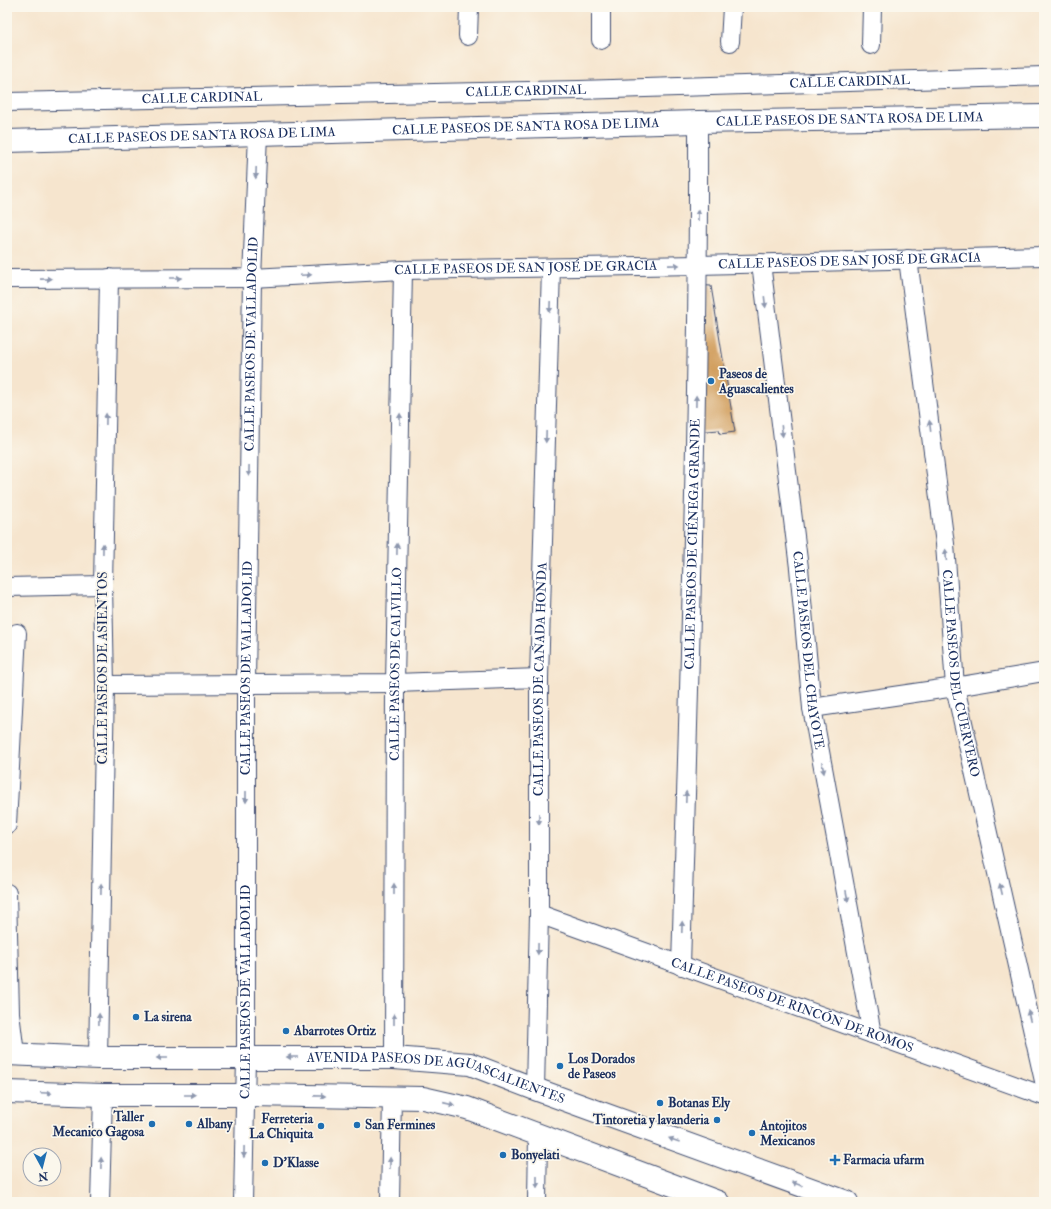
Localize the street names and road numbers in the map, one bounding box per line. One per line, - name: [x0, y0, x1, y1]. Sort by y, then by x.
- street label: CALLE CARDINAL: [789, 72, 911, 92]
- street label: CALLE CARDINAL: [465, 82, 587, 100]
- street label: CALLE CARDINAL: [141, 89, 263, 107]
- street label: CALLE PASEOS DE SANTA ROSA DE LIMA: [716, 109, 984, 130]
- street label: CALLE PASEOS DE SANTA ROSA DE LIMA: [392, 115, 660, 138]
- street label: CALLE PASEOS DE SANTA ROSA DE LIMA: [68, 124, 337, 147]
- street label: CALLE PASEOS DE VALLADOLID: [241, 237, 262, 451]
- street label: CALLE PASEOS DE SAN JOSÉ DE GRACIA: [718, 250, 982, 272]
- street label: CALLE PASEOS DE SAN JOSÉ DE GRACIA: [394, 258, 658, 278]
- street label: CALLE PASEOS DE CIÉNEGA GRANDE: [682, 418, 704, 670]
- street label: CALLE PASEOS DEL CHAYOTE: [789, 550, 827, 751]
- street label: CALLE PASEOS DE VALLADOLID: [238, 561, 256, 775]
- street label: CALLE PASEOS DE CAÑADA HONDA: [531, 561, 550, 796]
- street label: CALLE PASEOS DE CALVILLO: [387, 567, 405, 761]
- street label: CALLE PASEOS DEL CUERVERO: [939, 569, 983, 779]
- street label: CALLE PASEOS DE ASIENTOS: [95, 571, 111, 765]
- street label: CALLE PASEOS DE VALLADOLID: [237, 885, 254, 1099]
- street label: CALLE PASEOS DE RINCÓN DE ROMOS: [669, 954, 916, 1056]
- street label: AVENIDA PASEOS DE AGUASCALIENTES: [306, 1050, 567, 1107]

